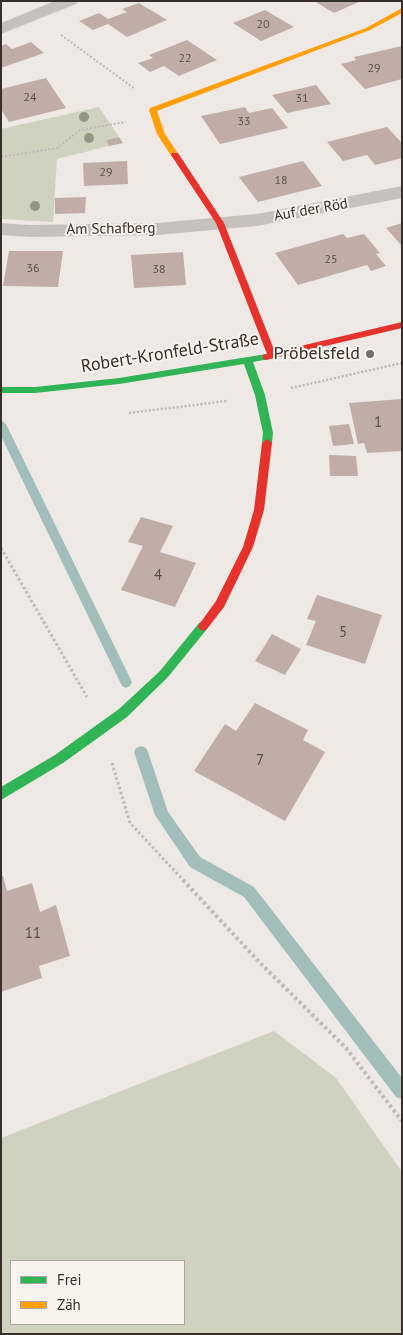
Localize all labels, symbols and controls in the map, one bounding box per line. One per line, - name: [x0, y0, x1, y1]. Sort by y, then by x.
- house number: 20: [256, 18, 270, 32]
- house number: 22: [178, 52, 192, 66]
- house number: 29: [367, 62, 381, 76]
- house number: 24: [23, 91, 37, 105]
- house number: 31: [295, 92, 309, 106]
- house number: 33: [237, 115, 251, 129]
- house number: 29: [99, 166, 113, 180]
- house number: 18: [274, 174, 288, 188]
- street label: Auf der Röd: [273, 195, 349, 225]
- street label: Am Schafberg: [66, 219, 156, 239]
- house number: 25: [324, 253, 338, 267]
- house number: 36: [26, 262, 40, 276]
- house number: 38: [152, 263, 166, 277]
- street label: Robert-Kronfeld-Straße: [80, 328, 260, 378]
- place label: Pröbelsfeld: [273, 343, 360, 365]
- marker: Pröbelsfeld: [364, 348, 376, 360]
- house number: 1: [374, 414, 382, 432]
- house number: 4: [154, 567, 162, 585]
- house number: 5: [339, 624, 347, 642]
- house number: 7: [256, 752, 264, 770]
- house number: 11: [25, 925, 41, 943]
- legend: [10, 1260, 185, 1325]
- text: Frei: [57, 1270, 82, 1289]
- text: Zäh: [57, 1295, 81, 1314]

